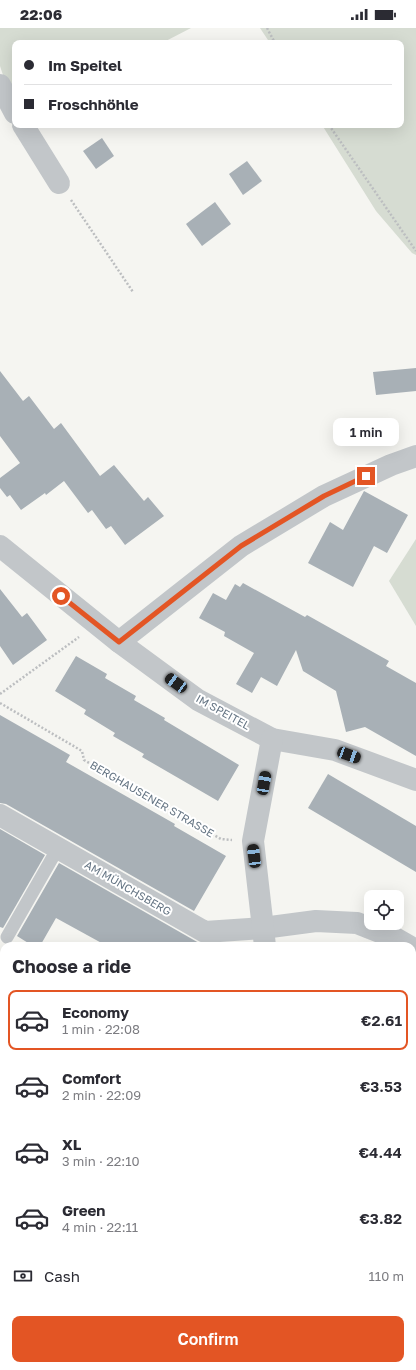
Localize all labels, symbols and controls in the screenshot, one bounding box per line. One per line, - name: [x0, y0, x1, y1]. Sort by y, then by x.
- text: 22:06: [20, 5, 62, 23]
- text: Im Speitel: [48, 56, 122, 74]
- text: Froschhöhle: [48, 95, 139, 113]
- callout: 1 min: [333, 418, 399, 446]
- text: 1 min: [350, 424, 382, 440]
- route end: [357, 467, 375, 485]
- route start: [52, 587, 70, 605]
- car: [163, 671, 189, 695]
- street label: IM SPEITEL: [194, 691, 253, 732]
- car: [336, 745, 362, 765]
- street label: BERGHAUSENER STRASSE: [88, 758, 217, 840]
- car: [256, 770, 272, 796]
- car: [247, 843, 261, 869]
- street label: AM MÜNCHSBERG: [83, 858, 174, 918]
- map controls: [364, 890, 404, 930]
- button: locate: [364, 890, 404, 930]
- text: Choose a ride: [12, 955, 131, 977]
- icon: car: [14, 1002, 50, 1038]
- text: Economy: [62, 1003, 129, 1021]
- text: €2.61: [361, 1011, 402, 1029]
- text: 1 min · 22:08: [62, 1021, 140, 1037]
- icon: car: [14, 1068, 50, 1104]
- text: Comfort: [62, 1069, 121, 1087]
- text: €3.53: [360, 1077, 402, 1095]
- text: 2 min · 22:09: [62, 1087, 141, 1103]
- icon: car: [14, 1134, 50, 1170]
- text: XL: [62, 1135, 81, 1153]
- text: €4.44: [359, 1143, 402, 1161]
- text: 3 min · 22:10: [62, 1153, 140, 1169]
- icon: car: [14, 1200, 50, 1236]
- text: Green: [62, 1201, 105, 1219]
- text: €3.82: [360, 1209, 402, 1227]
- text: 4 min · 22:11: [62, 1219, 138, 1235]
- icon: cash: [12, 1265, 34, 1287]
- text: Cash: [44, 1267, 80, 1285]
- text: 110 m: [369, 1268, 404, 1284]
- button: Confirm: [12, 1316, 404, 1362]

